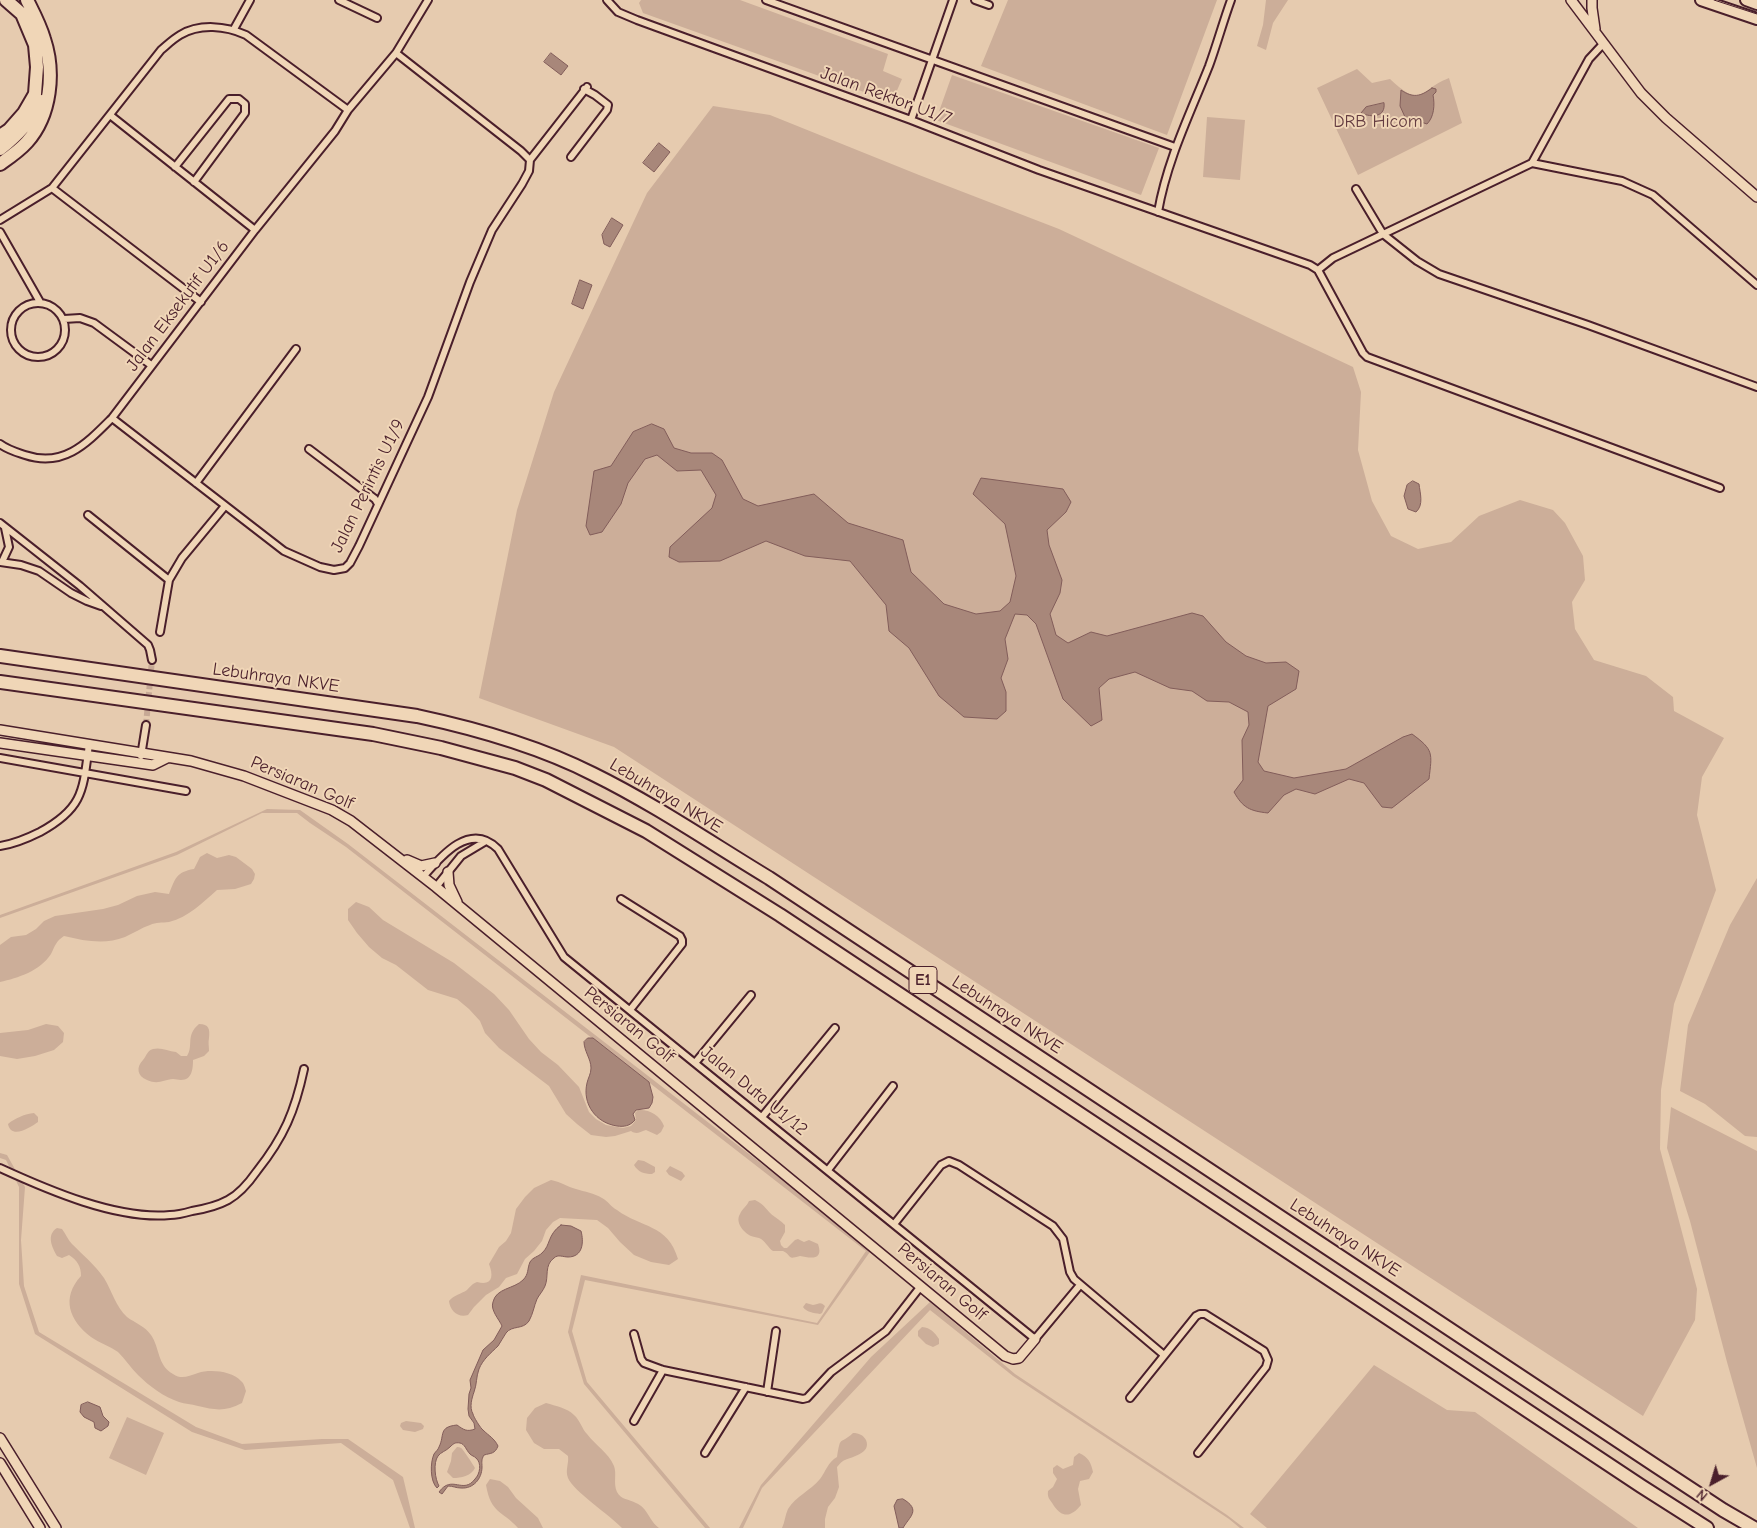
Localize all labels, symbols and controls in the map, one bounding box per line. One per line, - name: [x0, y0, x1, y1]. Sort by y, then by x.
- street label: Jalan Rektor U1/7: [817, 62, 955, 130]
- park label: DRB Hicom: [1333, 111, 1423, 133]
- street label: Jalan Eksekutif U1/6: [122, 236, 234, 376]
- street label: Jalan Perintis U1/9: [326, 416, 410, 556]
- street label: Lebuhraya NKVE: [211, 658, 341, 698]
- street label: Persiaran Golf: [247, 752, 357, 814]
- street label: Lebuhraya NKVE: [606, 754, 726, 838]
- road number: E1: [909, 966, 937, 994]
- street label: Lebuhraya NKVE: [948, 971, 1066, 1059]
- street label: Persiaran Golf: [580, 982, 678, 1068]
- street label: Jalan Duta U1/12: [696, 1041, 812, 1141]
- street label: Lebuhraya NKVE: [1286, 1194, 1404, 1282]
- street label: Persiaran Golf: [893, 1238, 991, 1326]
- north arrow: [1687, 1458, 1737, 1508]
- text: N: [1693, 1486, 1711, 1505]

